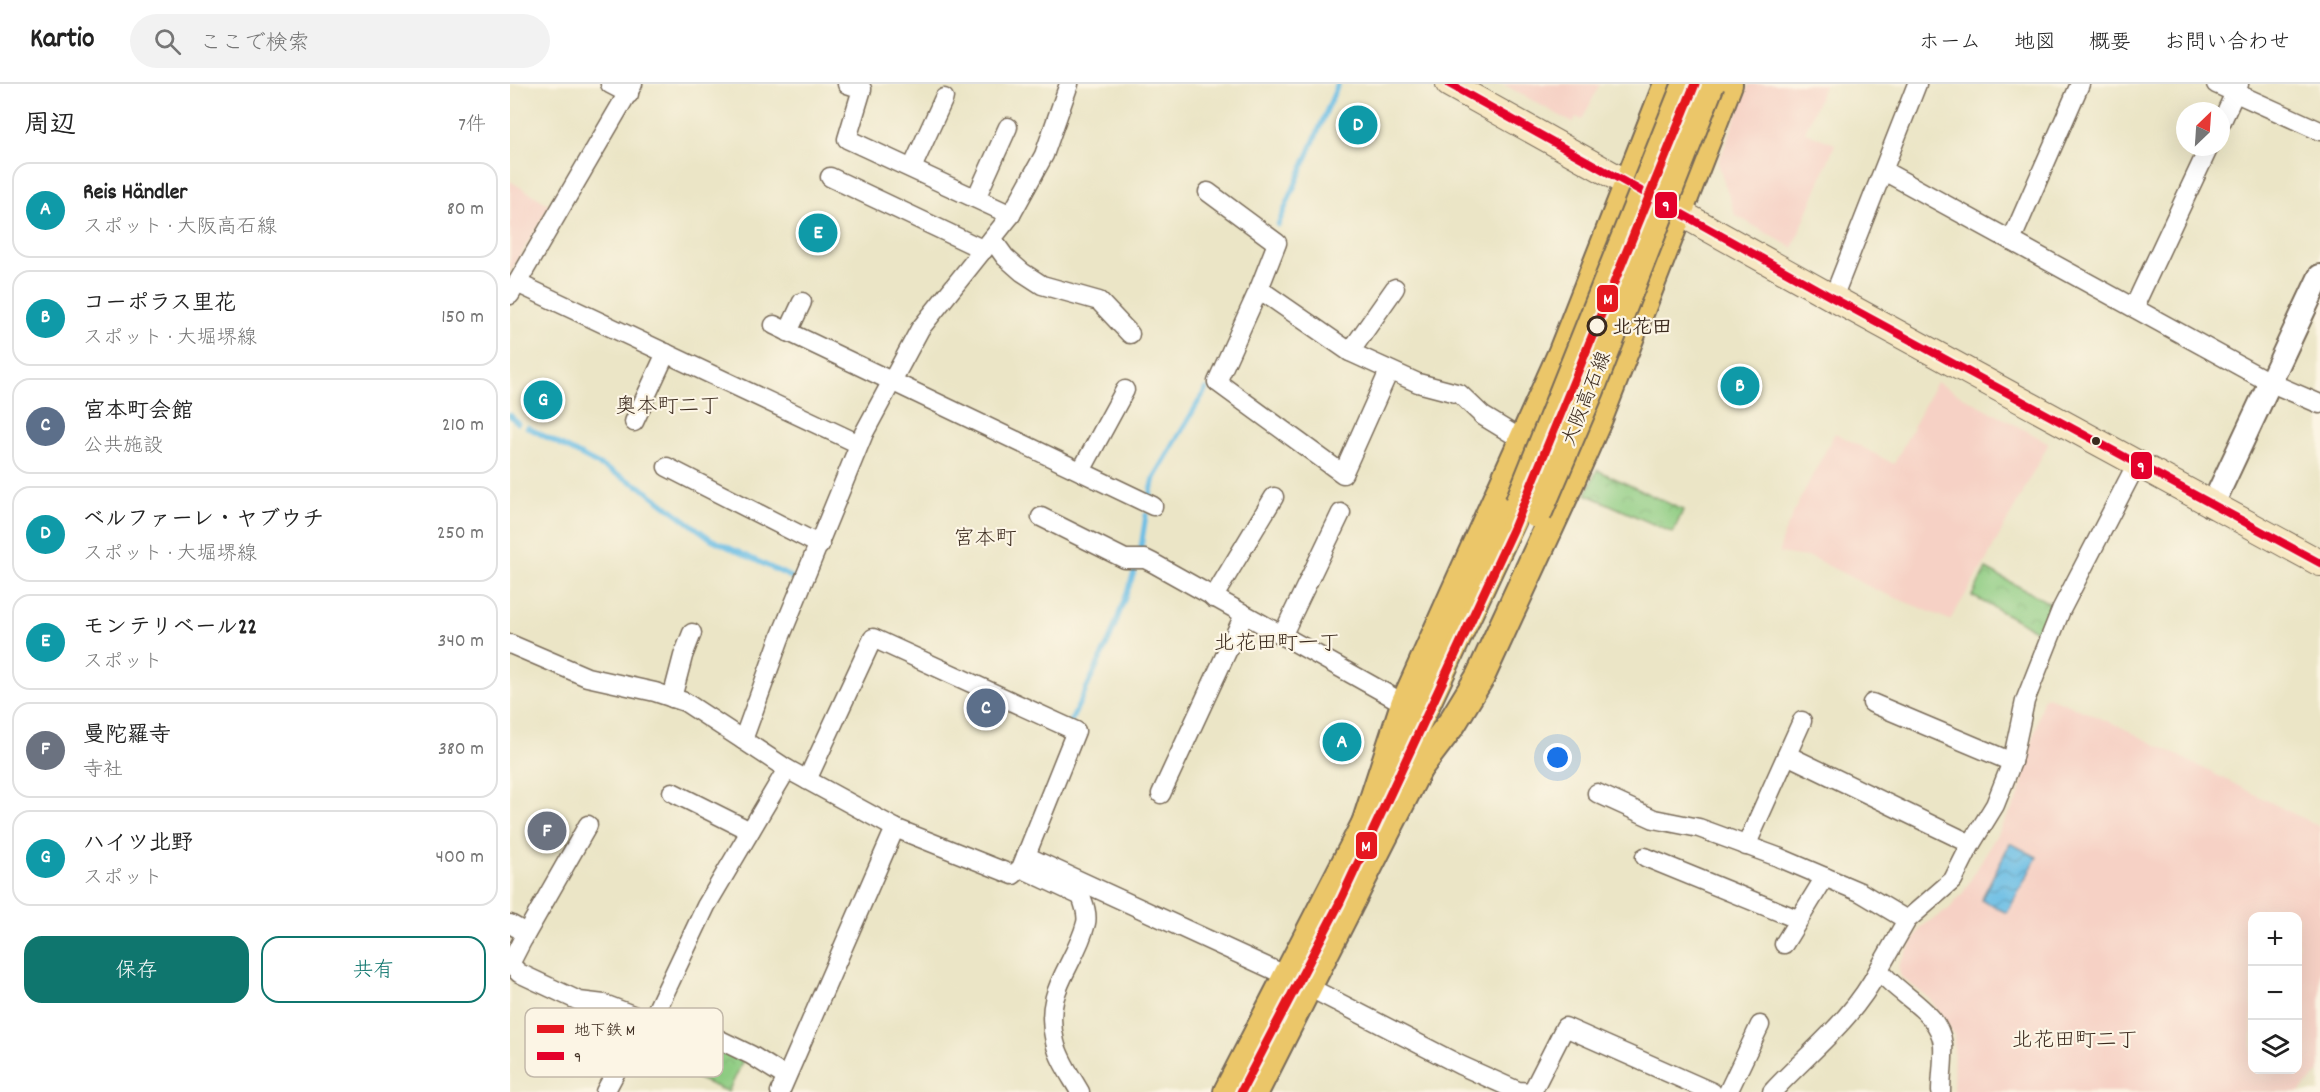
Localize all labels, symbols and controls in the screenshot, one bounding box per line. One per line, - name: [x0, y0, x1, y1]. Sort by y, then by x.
- search box: [130, 14, 550, 68]
- text: Kartio: [30, 21, 94, 61]
- icon: search: [151, 25, 184, 58]
- text: ここで検索: [199, 29, 309, 60]
- text: ホーム: [1919, 29, 1981, 59]
- text: 地図: [2014, 29, 2056, 59]
- text: 概要: [2089, 29, 2131, 59]
- text: お問い合わせ: [2164, 29, 2290, 59]
- pin: D: [1338, 102, 1378, 147]
- north arrow: [2176, 102, 2230, 156]
- text: 周辺: [24, 108, 76, 145]
- text: 7件: [458, 112, 486, 140]
- text: Reis Händler: [83, 178, 188, 209]
- line badge: 9: [1654, 191, 1678, 219]
- text: A: [40, 196, 51, 224]
- text: 80 m: [447, 196, 484, 224]
- text: 9: [1662, 196, 1670, 219]
- pin: E: [798, 210, 838, 256]
- text: スポット · 大阪高石線: [83, 214, 277, 242]
- line badge: M: [1596, 284, 1619, 313]
- text: コーポラス里花: [83, 289, 236, 320]
- text: M: [1603, 289, 1613, 312]
- text: B: [41, 304, 50, 332]
- text: 150 m: [441, 304, 484, 332]
- place label: 北花田: [1612, 315, 1672, 343]
- marker: 北花田: [1587, 316, 1607, 336]
- text: スポット · 大堀堺線: [83, 325, 257, 353]
- street label: 大阪高石線: [1556, 348, 1619, 451]
- pin: B: [1720, 364, 1760, 408]
- pin: G: [524, 378, 562, 422]
- district label: 奥本町二丁: [616, 393, 721, 423]
- text: 宮本町会館: [83, 397, 193, 428]
- text: C: [41, 412, 50, 440]
- text: 210 m: [442, 412, 484, 440]
- text: 公共施設: [83, 433, 163, 461]
- unlabelled marker: [2090, 435, 2102, 447]
- line badge: 9: [2130, 451, 2153, 480]
- text: 9: [2137, 457, 2145, 480]
- text: ベルファーレ・ヤブウチ: [83, 505, 324, 536]
- text: D: [40, 520, 51, 548]
- text: 250 m: [437, 520, 484, 548]
- district label: 宮本町: [954, 525, 1017, 555]
- text: スポット · 大堀堺線: [83, 541, 257, 569]
- text: モンテリベール22: [83, 613, 257, 644]
- text: E: [41, 628, 50, 656]
- text: 340 m: [438, 628, 484, 656]
- district label: 北花田町一丁: [1214, 630, 1340, 660]
- text: スポット: [83, 649, 163, 677]
- pin: C: [966, 686, 1006, 730]
- pin: A: [1322, 720, 1362, 764]
- text: 曼陀羅寺: [83, 721, 171, 752]
- text: F: [41, 736, 50, 764]
- text: 380 m: [438, 736, 484, 764]
- your location: [1543, 743, 1572, 772]
- text: 寺社: [83, 757, 123, 785]
- pin: F: [528, 808, 567, 854]
- text: ハイツ北野: [83, 829, 193, 860]
- line badge: M: [1355, 831, 1378, 860]
- text: M: [1361, 836, 1371, 859]
- text: G: [40, 844, 51, 872]
- text: 400 m: [436, 844, 484, 872]
- text: スポット: [83, 865, 163, 893]
- map controls: [2248, 912, 2302, 1074]
- button: +: [2248, 912, 2302, 966]
- button: 保存: [24, 936, 249, 1003]
- button: 共有: [261, 936, 486, 1003]
- button: −: [2248, 966, 2302, 1020]
- legend: [525, 1008, 723, 1077]
- text: 地下鉄 M: [574, 1020, 635, 1043]
- button: layers: [2248, 1020, 2302, 1074]
- district label: 北花田町二丁: [2012, 1027, 2138, 1057]
- text: 9: [574, 1047, 581, 1070]

